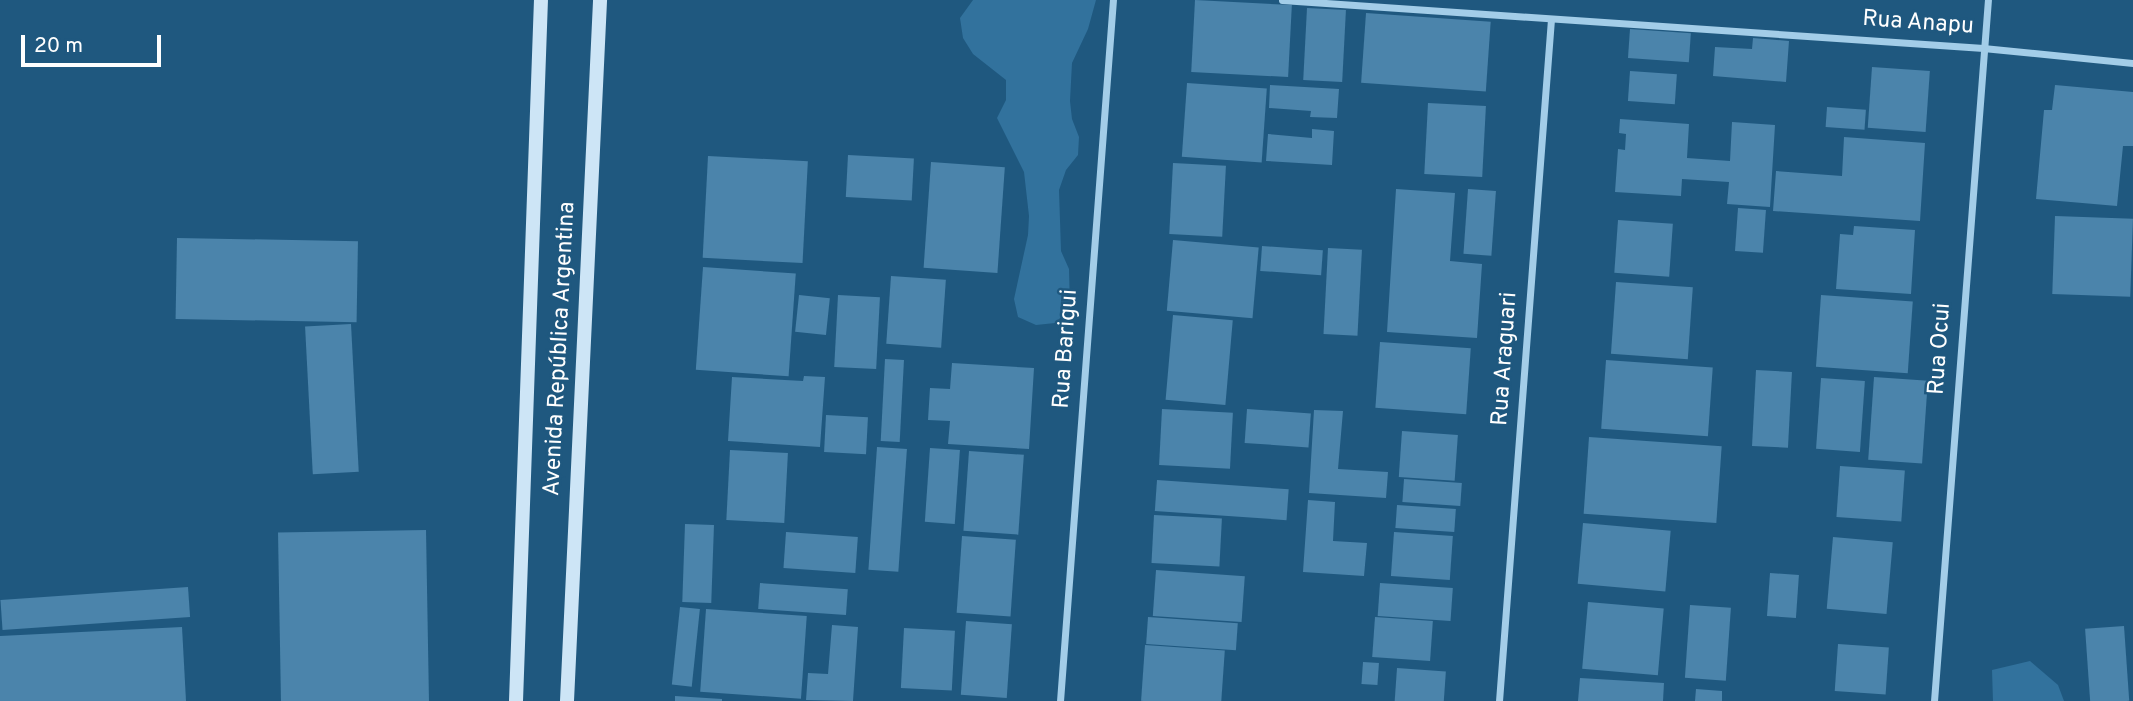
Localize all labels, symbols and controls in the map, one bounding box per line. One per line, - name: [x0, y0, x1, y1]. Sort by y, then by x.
- street label: Rua Anapu: [1861, 6, 1975, 42]
- scale bar: [24, 21, 164, 65]
- text: 20 m: [34, 33, 83, 60]
- street label: Avenida República Argentina: [539, 200, 583, 498]
- street label: Rua Barigui: [1049, 288, 1085, 410]
- street label: Rua Araguari: [1488, 291, 1524, 427]
- street label: Rua Ocui: [1924, 302, 1958, 396]

